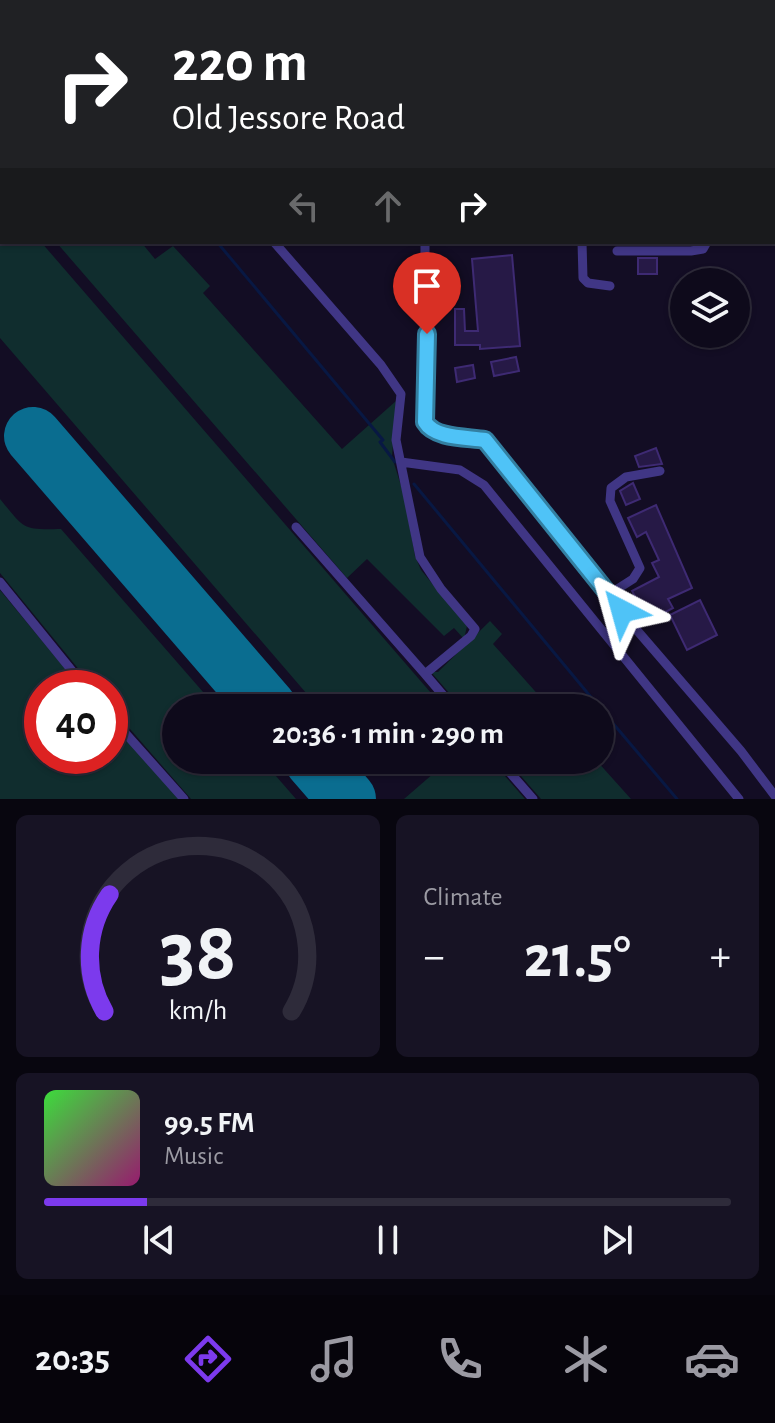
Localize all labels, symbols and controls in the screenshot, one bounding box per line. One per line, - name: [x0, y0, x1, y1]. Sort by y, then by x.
- icon: right: [40, 32, 144, 136]
- text: 220 m: [172, 35, 308, 91]
- text: Old Jessore Road: [172, 100, 405, 136]
- icon: left: [282, 184, 326, 228]
- icon: ahead: [366, 184, 410, 228]
- icon: right: [450, 184, 494, 228]
- pin: [393, 252, 461, 334]
- icon: arrive: [405, 264, 449, 308]
- map controls: [670, 268, 750, 348]
- button: layers: [670, 268, 750, 348]
- position arrow: [580, 569, 664, 653]
- speed limit sign: 40: [24, 670, 128, 774]
- text: 20:36 · 1 min · 290 m: [272, 719, 504, 749]
- text: Climate: [424, 884, 502, 910]
- text: 38: [159, 911, 236, 995]
- text: 21.5°: [524, 928, 631, 988]
- text: −: [424, 935, 445, 979]
- text: +: [710, 935, 731, 979]
- text: km/h: [168, 996, 227, 1025]
- text: 99.5 FM: [164, 1108, 255, 1138]
- text: Music: [164, 1143, 223, 1169]
- icon: previous: [137, 1218, 181, 1262]
- icon: pause: [366, 1218, 410, 1262]
- icon: next: [595, 1218, 639, 1262]
- icon: directions: [180, 1331, 236, 1387]
- icon: music: [306, 1331, 362, 1387]
- icon: phone: [432, 1331, 488, 1387]
- icon: climate: [558, 1331, 614, 1387]
- icon: car: [684, 1331, 740, 1387]
- text: 20:35: [35, 1341, 110, 1377]

